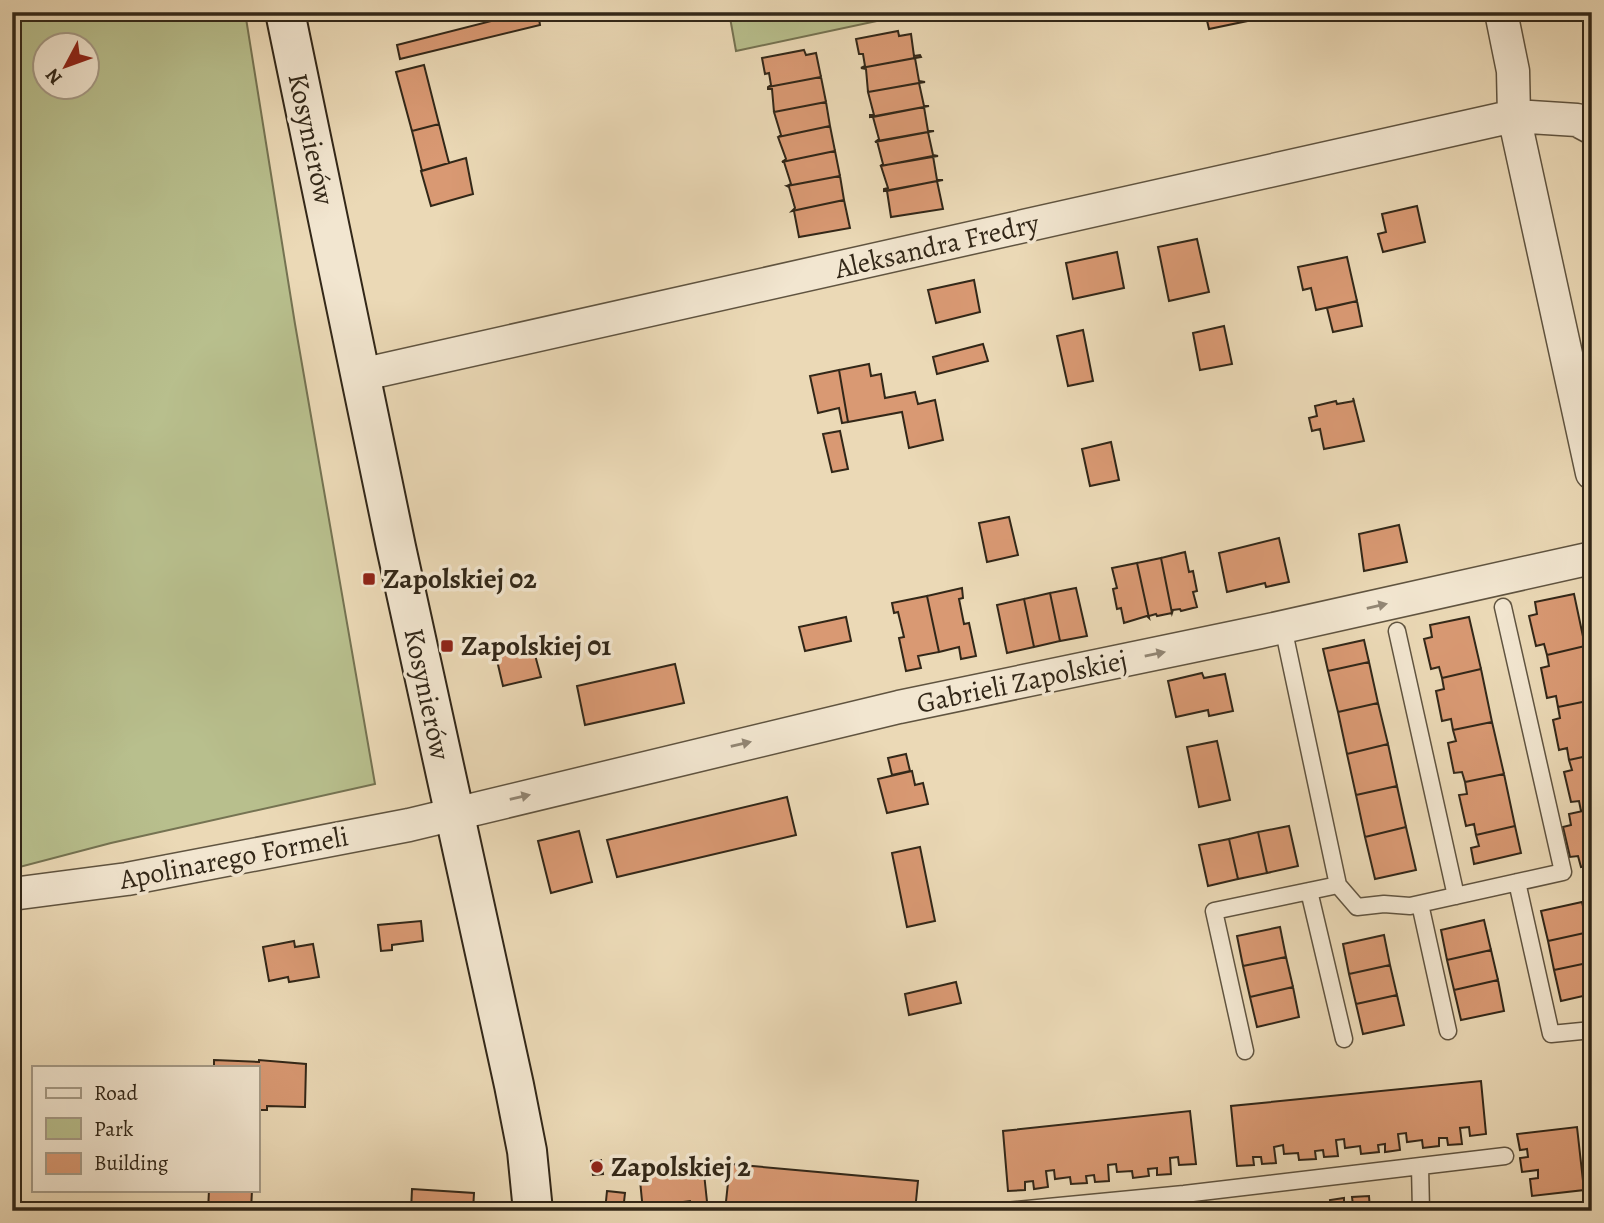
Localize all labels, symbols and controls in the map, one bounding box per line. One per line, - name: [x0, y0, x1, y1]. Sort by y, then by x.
- north arrow: [32, 32, 102, 102]
- text: N: [39, 63, 68, 90]
- street label: Kosynierów: [278, 70, 344, 209]
- street label: Aleksandra Fredry: [830, 204, 1043, 288]
- place label: Zapolskiej 02: [383, 560, 537, 598]
- marker: Zapolskiej 02: [361, 571, 377, 587]
- one-way arrow: [1366, 600, 1388, 611]
- street label: Kosynierów: [394, 625, 460, 764]
- place label: Zapolskiej 01: [461, 627, 611, 665]
- marker: Zapolskiej 01: [439, 638, 455, 654]
- street label: Gabrieli Zapolskiej: [913, 641, 1131, 723]
- one-way arrow: [1144, 649, 1166, 660]
- one-way arrow: [730, 739, 752, 750]
- one-way arrow: [509, 791, 531, 802]
- street label: Apolinarego Formeli: [115, 817, 352, 899]
- legend: [32, 1066, 259, 1192]
- text: Road: [94, 1079, 138, 1107]
- text: Park: [94, 1115, 134, 1143]
- place label: Zapolskiej 2: [611, 1148, 751, 1186]
- text: Building: [94, 1149, 169, 1177]
- marker: Zapolskiej 2: [589, 1159, 605, 1175]

